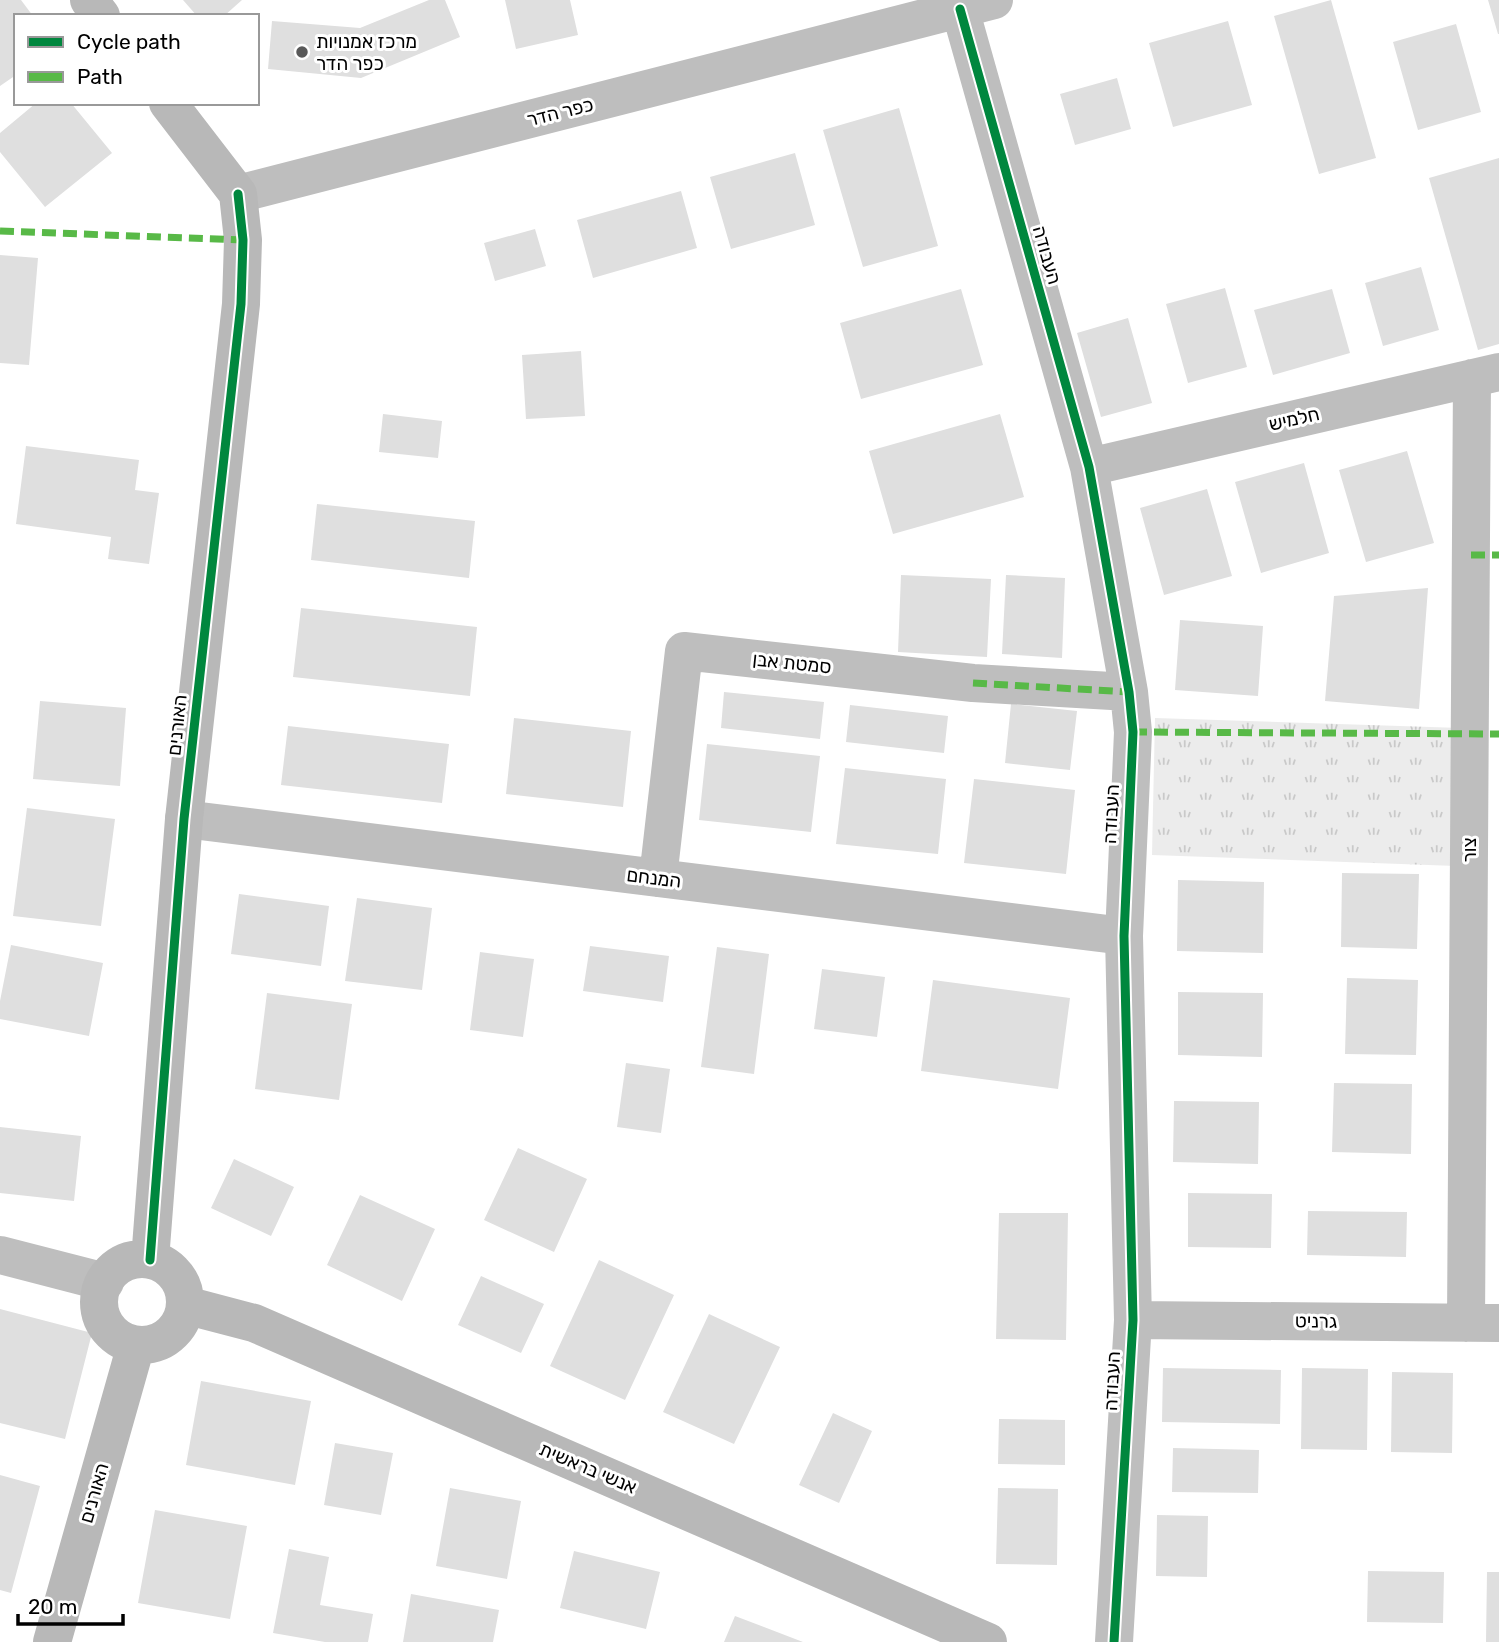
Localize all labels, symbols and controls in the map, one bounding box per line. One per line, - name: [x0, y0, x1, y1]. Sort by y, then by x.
- legend: [14, 14, 259, 105]
- text: Cycle path: [77, 29, 181, 54]
- place label: מרכז אמנויות כפר הדר: [316, 30, 417, 75]
- marker: מרכז אמנויות כפר הדר: [294, 44, 310, 60]
- text: Path: [77, 64, 123, 89]
- street label: כפר הדר: [524, 93, 596, 131]
- street label: העבודה: [1028, 223, 1066, 287]
- street label: חלמיש: [1266, 402, 1322, 436]
- street label: סמטת אבן: [751, 647, 833, 679]
- street label: האורנים: [162, 693, 192, 757]
- street label: העבודה: [1098, 784, 1124, 844]
- street label: צור: [1458, 837, 1481, 863]
- street label: המנחם: [625, 863, 683, 893]
- street label: גרניט: [1295, 1309, 1337, 1333]
- street label: העבודה: [1099, 1351, 1125, 1411]
- street label: אנשי בראשית: [536, 1437, 640, 1499]
- street label: האורנים: [74, 1460, 114, 1526]
- scale bar: [18, 1582, 122, 1626]
- text: 20 m: [28, 1594, 77, 1619]

